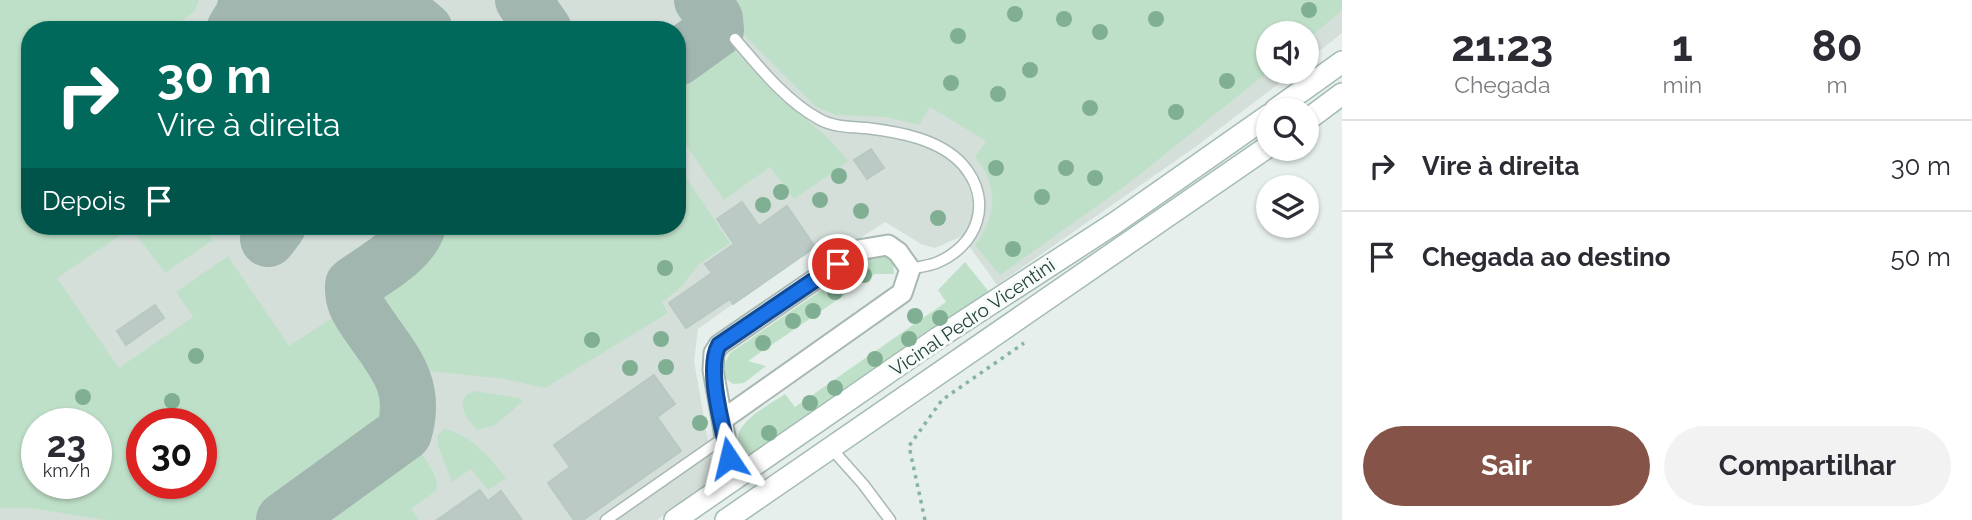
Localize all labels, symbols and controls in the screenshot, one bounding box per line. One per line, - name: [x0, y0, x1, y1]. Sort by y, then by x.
- map controls: [1256, 21, 1319, 238]
- button: sound: [1256, 21, 1319, 84]
- text: 21:23: [1451, 22, 1553, 71]
- text: 1: [1672, 22, 1693, 71]
- text: 80: [1811, 22, 1863, 71]
- text: 30 m: [157, 47, 272, 104]
- icon: right: [42, 49, 133, 140]
- text: Chegada: [1454, 71, 1550, 98]
- text: min: [1663, 71, 1702, 98]
- text: m: [1826, 71, 1848, 98]
- button: search: [1256, 98, 1319, 161]
- text: Vire à direita: [157, 106, 340, 143]
- icon: right: [1363, 147, 1401, 185]
- text: Vire à direita: [1422, 151, 1579, 181]
- text: 30 m: [1891, 151, 1951, 181]
- button: layers: [1256, 175, 1319, 238]
- icon: arrive: [140, 182, 178, 220]
- text: Depois: [42, 186, 126, 216]
- pin: [808, 234, 868, 294]
- icon: arrive: [1363, 238, 1401, 276]
- text: Chegada ao destino: [1422, 242, 1671, 272]
- text: 50 m: [1890, 242, 1951, 272]
- icon: arrive: [819, 245, 857, 283]
- street label: Vicinal Pedro Vicentini: [885, 254, 1059, 380]
- speed limit sign: 30: [126, 408, 217, 499]
- position arrow: [692, 421, 766, 495]
- text: 23: [47, 424, 86, 465]
- button: Sair: [1363, 426, 1650, 506]
- button: Compartilhar: [1664, 426, 1951, 506]
- text: km/h: [43, 460, 90, 481]

